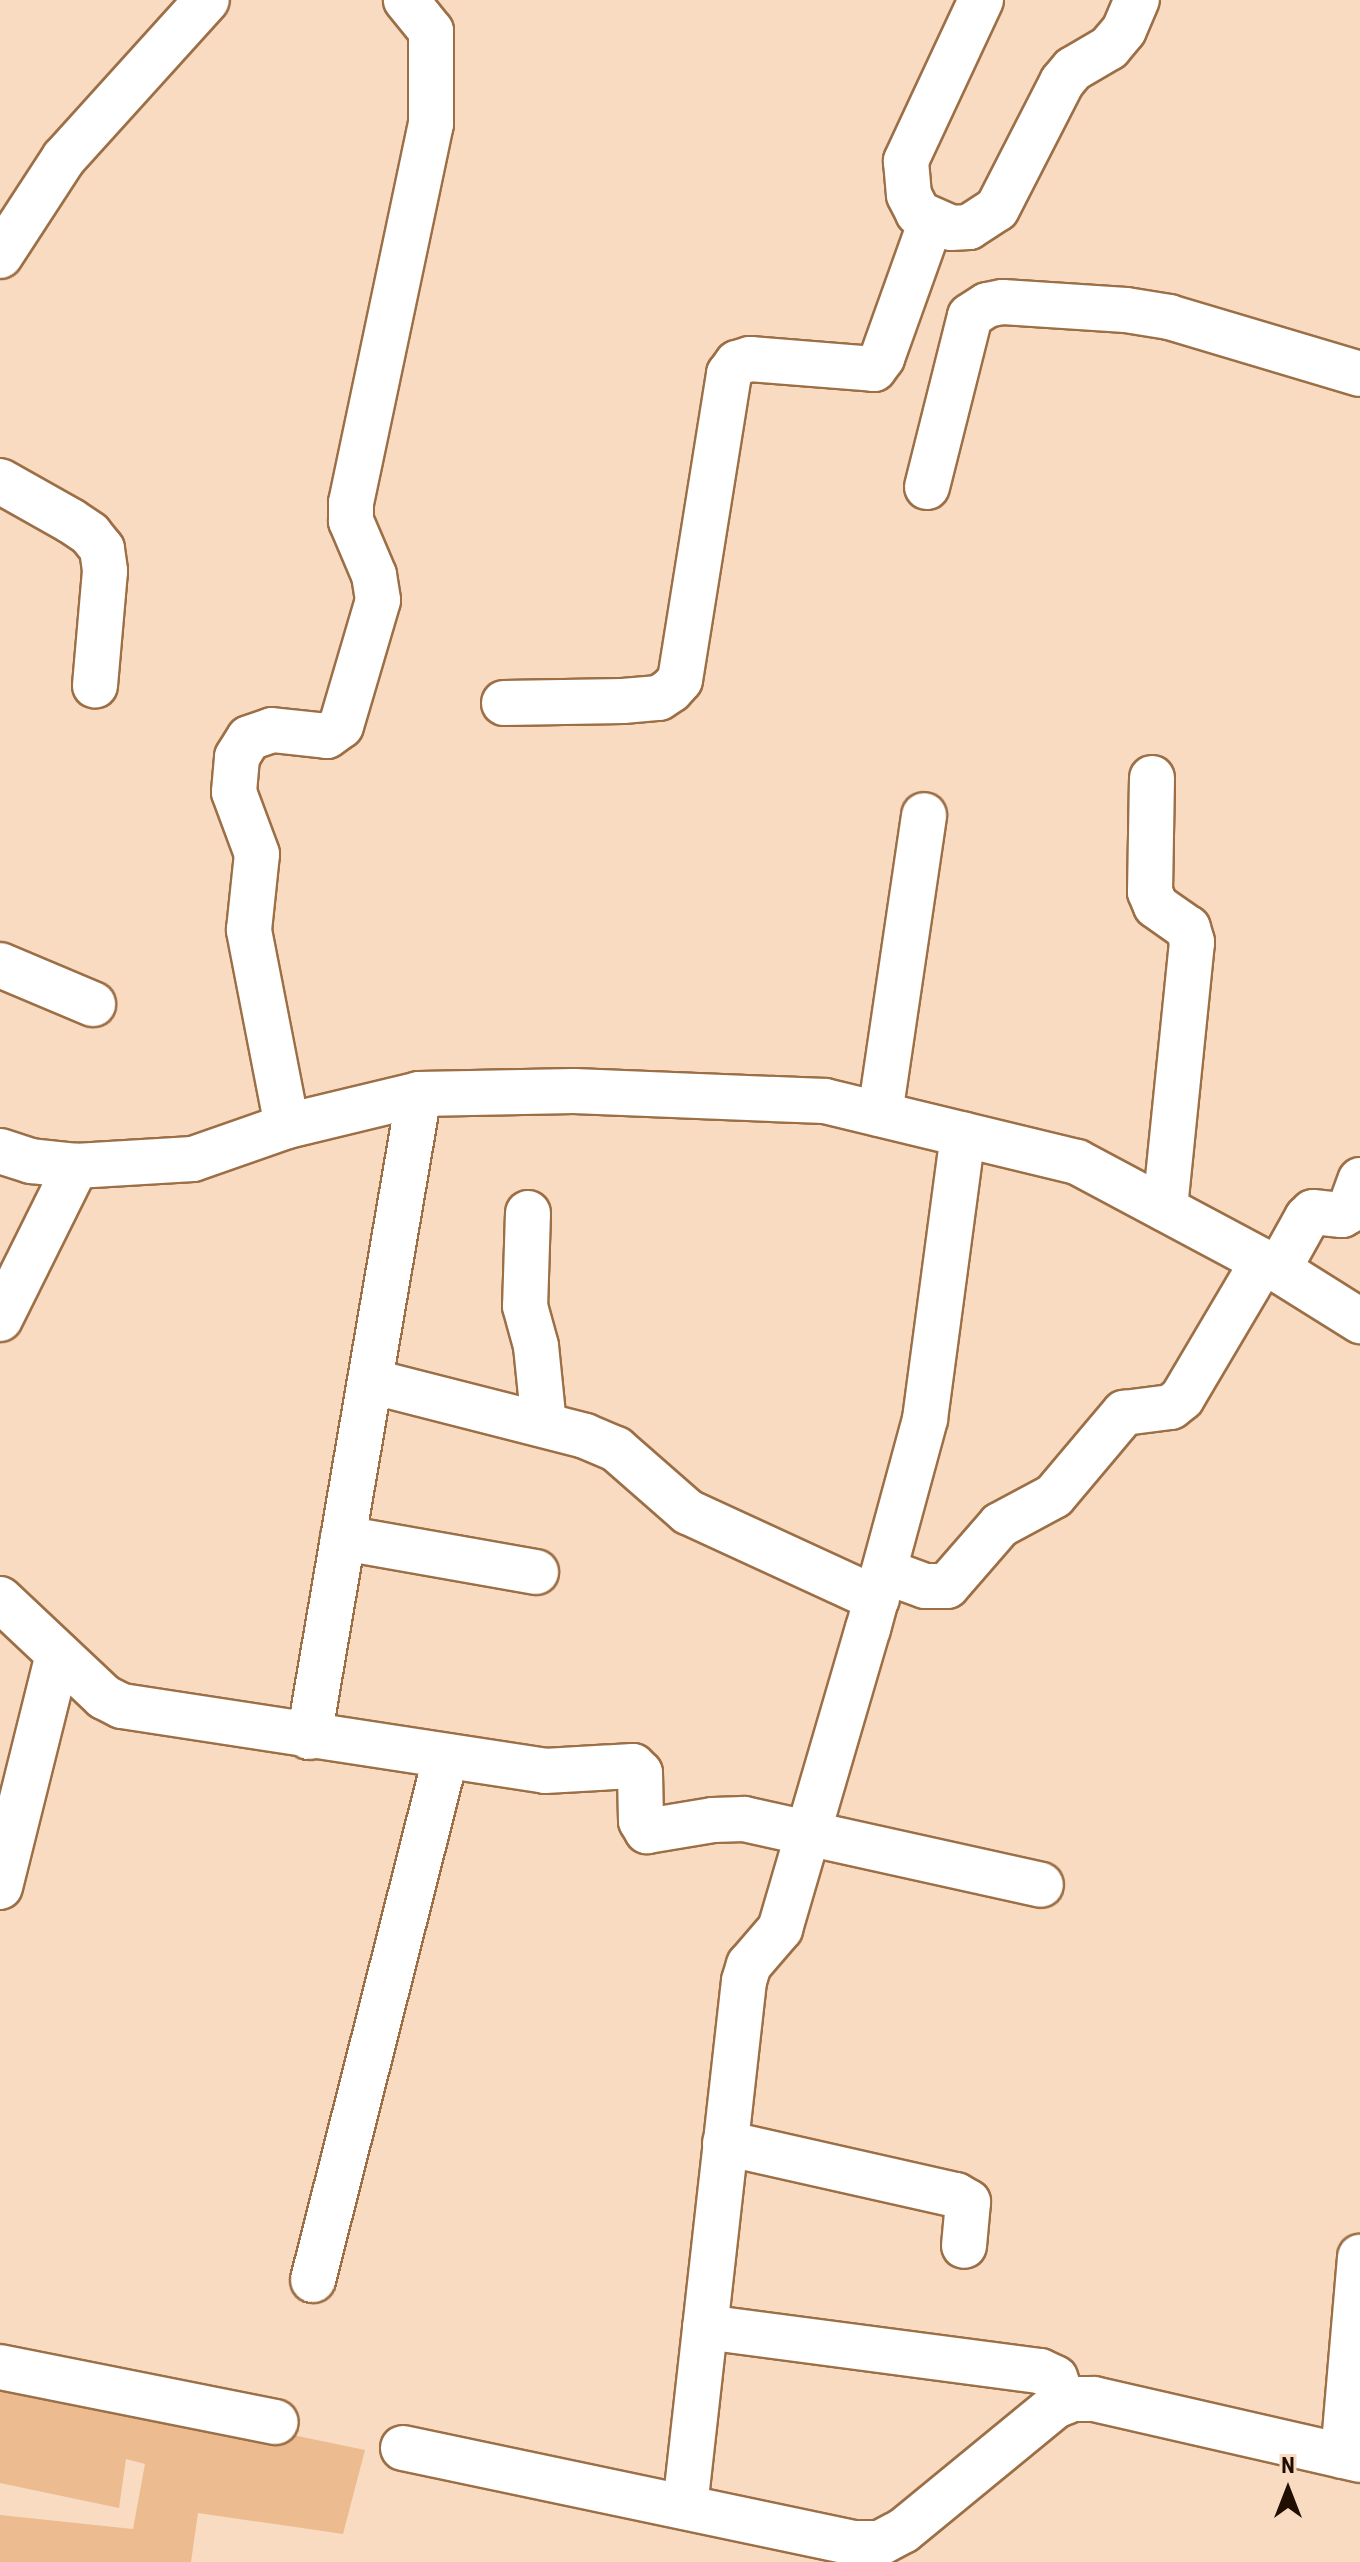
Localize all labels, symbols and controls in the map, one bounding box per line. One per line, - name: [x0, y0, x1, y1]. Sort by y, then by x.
- north arrow: [1248, 2450, 1328, 2530]
- text: N: [1281, 2453, 1295, 2478]

